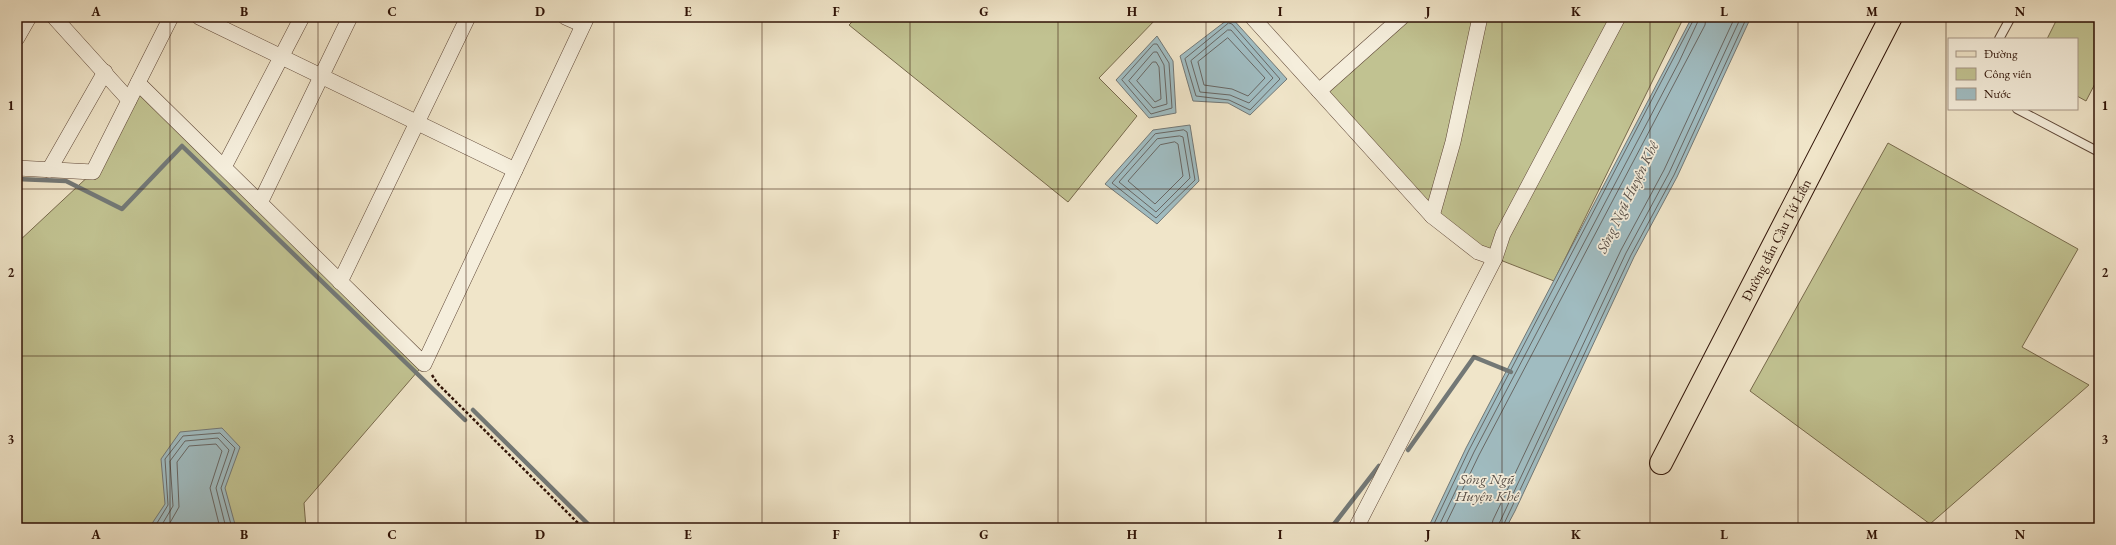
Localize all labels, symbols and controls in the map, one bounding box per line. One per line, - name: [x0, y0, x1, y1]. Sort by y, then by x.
- text: A: [90, 3, 101, 20]
- text: B: [240, 3, 248, 20]
- text: C: [387, 3, 397, 20]
- text: D: [535, 3, 545, 20]
- text: E: [684, 3, 692, 20]
- text: F: [832, 3, 840, 20]
- text: G: [979, 3, 989, 20]
- text: H: [1127, 3, 1138, 20]
- text: I: [1278, 3, 1283, 20]
- text: J: [1424, 3, 1431, 20]
- text: K: [1571, 3, 1582, 20]
- text: L: [1720, 3, 1728, 20]
- text: M: [1866, 3, 1878, 20]
- text: N: [2015, 3, 2026, 20]
- legend: [1948, 38, 2078, 110]
- text: Đường: [1984, 46, 2018, 62]
- text: Công viên: [1984, 66, 2032, 82]
- text: Nước: [1984, 86, 2011, 102]
- text: 1: [8, 97, 15, 114]
- text: 1: [2102, 97, 2109, 114]
- water label: Sông Ngũ Huyện Khê: [1591, 137, 1663, 257]
- street label: Đường dẫn Cầu Tứ Liên: [1737, 175, 1815, 304]
- text: 2: [8, 264, 15, 281]
- text: 2: [2102, 264, 2109, 281]
- text: 3: [8, 431, 15, 448]
- text: 3: [2102, 431, 2109, 448]
- water label: Sông Ngũ Huyện Khê: [1454, 469, 1520, 505]
- text: A: [90, 526, 101, 543]
- text: B: [240, 526, 248, 543]
- text: C: [387, 526, 397, 543]
- text: D: [535, 526, 545, 543]
- text: E: [684, 526, 692, 543]
- text: F: [832, 526, 840, 543]
- text: G: [979, 526, 989, 543]
- text: H: [1127, 526, 1138, 543]
- text: I: [1278, 526, 1283, 543]
- text: J: [1424, 526, 1431, 543]
- text: K: [1571, 526, 1582, 543]
- text: L: [1720, 526, 1728, 543]
- text: M: [1866, 526, 1878, 543]
- text: N: [2015, 526, 2026, 543]

